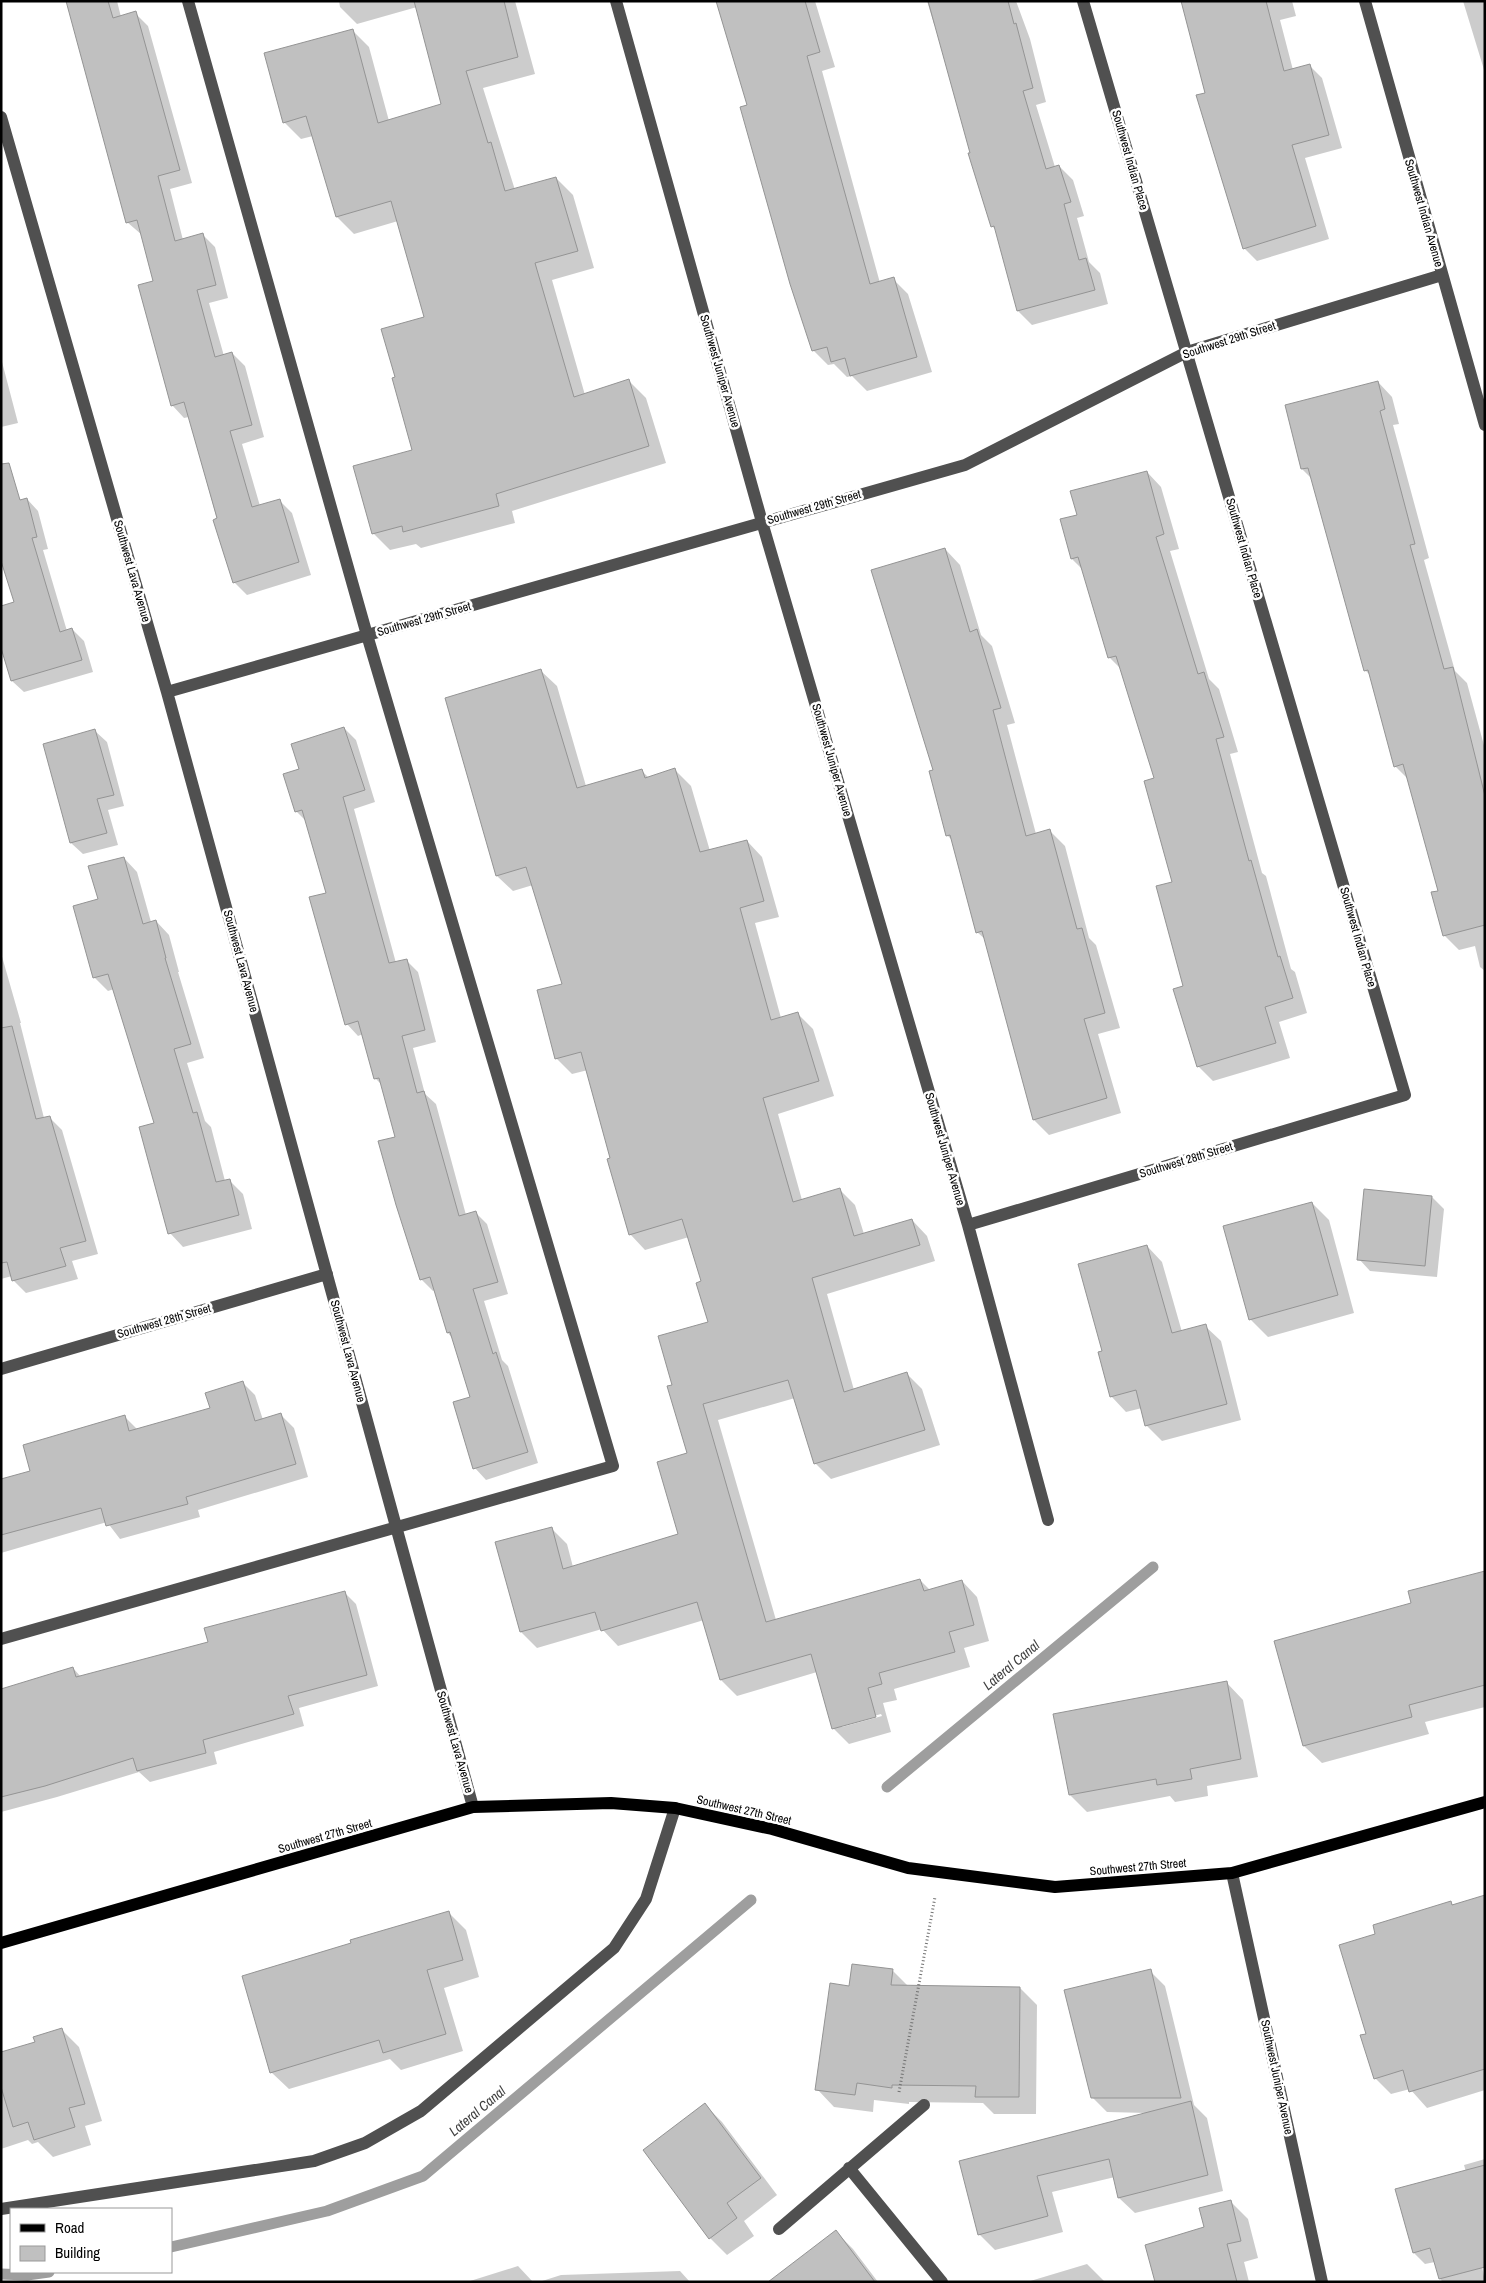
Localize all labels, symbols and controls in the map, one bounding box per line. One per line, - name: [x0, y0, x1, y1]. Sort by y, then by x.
- street label: Southwest Indian Place: [1108, 108, 1152, 212]
- street label: Southwest Indian Avenue: [1401, 157, 1447, 269]
- street label: Southwest Juniper Avenue: [696, 313, 744, 429]
- street label: Southwest 29th Street: [1180, 317, 1278, 363]
- street label: Southwest 29th Street: [765, 486, 863, 528]
- street label: Southwest Indian Place: [1222, 496, 1266, 600]
- street label: Southwest Lava Avenue: [110, 518, 154, 624]
- street label: Southwest 29th Street: [375, 598, 473, 640]
- street label: Southwest Juniper Avenue: [808, 702, 856, 818]
- street label: Southwest Indian Place: [1336, 885, 1380, 989]
- street label: Southwest Lava Avenue: [220, 908, 262, 1014]
- street label: Southwest Juniper Avenue: [921, 1091, 969, 1207]
- street label: Southwest 28th Street: [1137, 1138, 1235, 1182]
- street label: Southwest Lava Avenue: [327, 1298, 369, 1404]
- street label: Southwest 28th Street: [115, 1300, 213, 1342]
- water label: Lateral Canal: [979, 1636, 1043, 1694]
- street label: Southwest Lava Avenue: [433, 1689, 477, 1795]
- street label: Southwest 27th Street: [695, 1791, 793, 1829]
- street label: Southwest 27th Street: [276, 1815, 374, 1857]
- street label: Southwest 27th Street: [1089, 1855, 1187, 1879]
- street label: Southwest Juniper Avenue: [1257, 2018, 1297, 2136]
- water label: Lateral Canal: [445, 2082, 509, 2140]
- legend: [10, 2208, 172, 2273]
- text: Road: [55, 2217, 84, 2238]
- text: Building: [55, 2242, 100, 2263]

